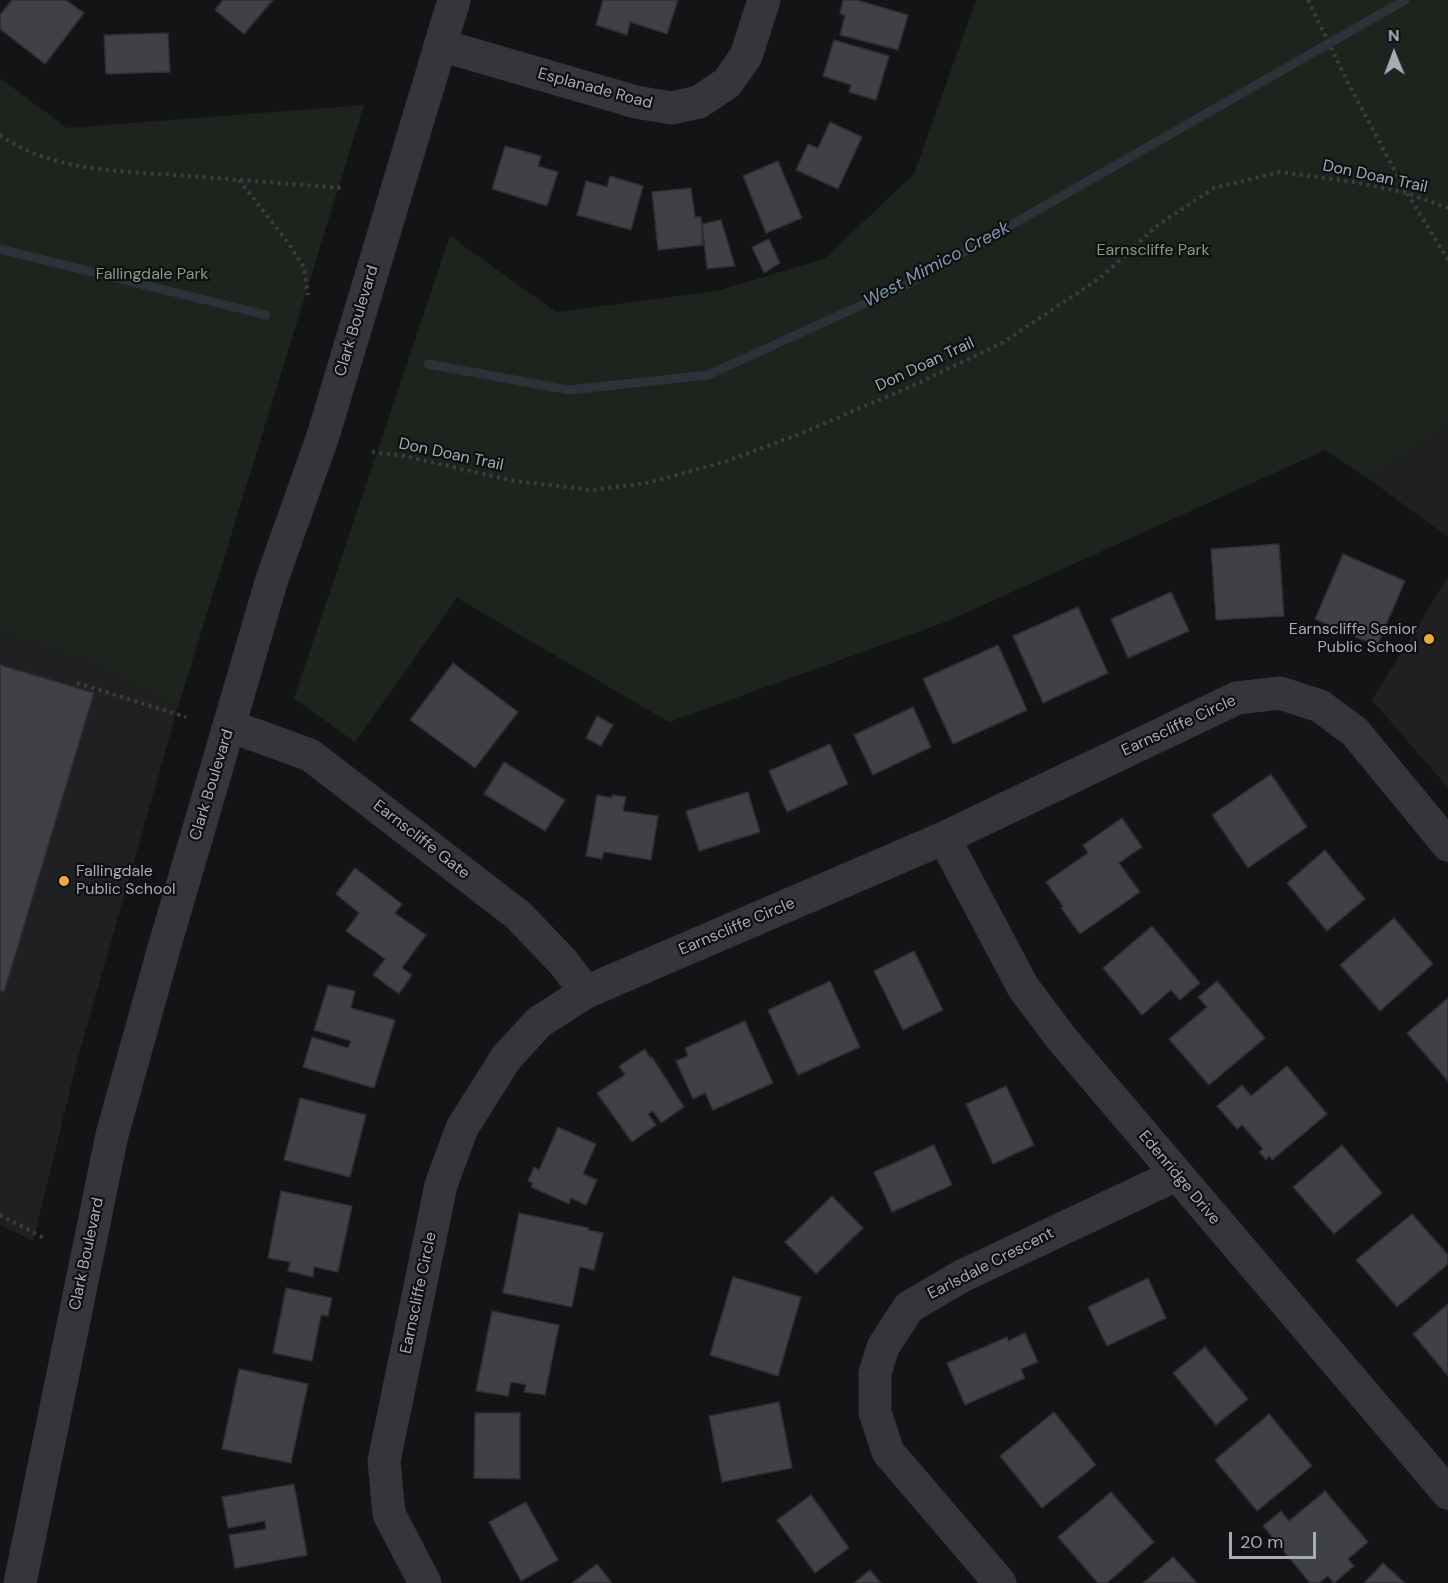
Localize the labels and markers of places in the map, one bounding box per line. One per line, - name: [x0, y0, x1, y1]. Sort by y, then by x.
- place label: Earnscliffe Senior Public School: [1289, 620, 1417, 658]
- marker: Earnscliffe Senior Public School: [1422, 632, 1436, 646]
- place label: Fallingdale Public School: [76, 862, 175, 900]
- marker: Fallingdale Public School: [57, 874, 71, 888]

